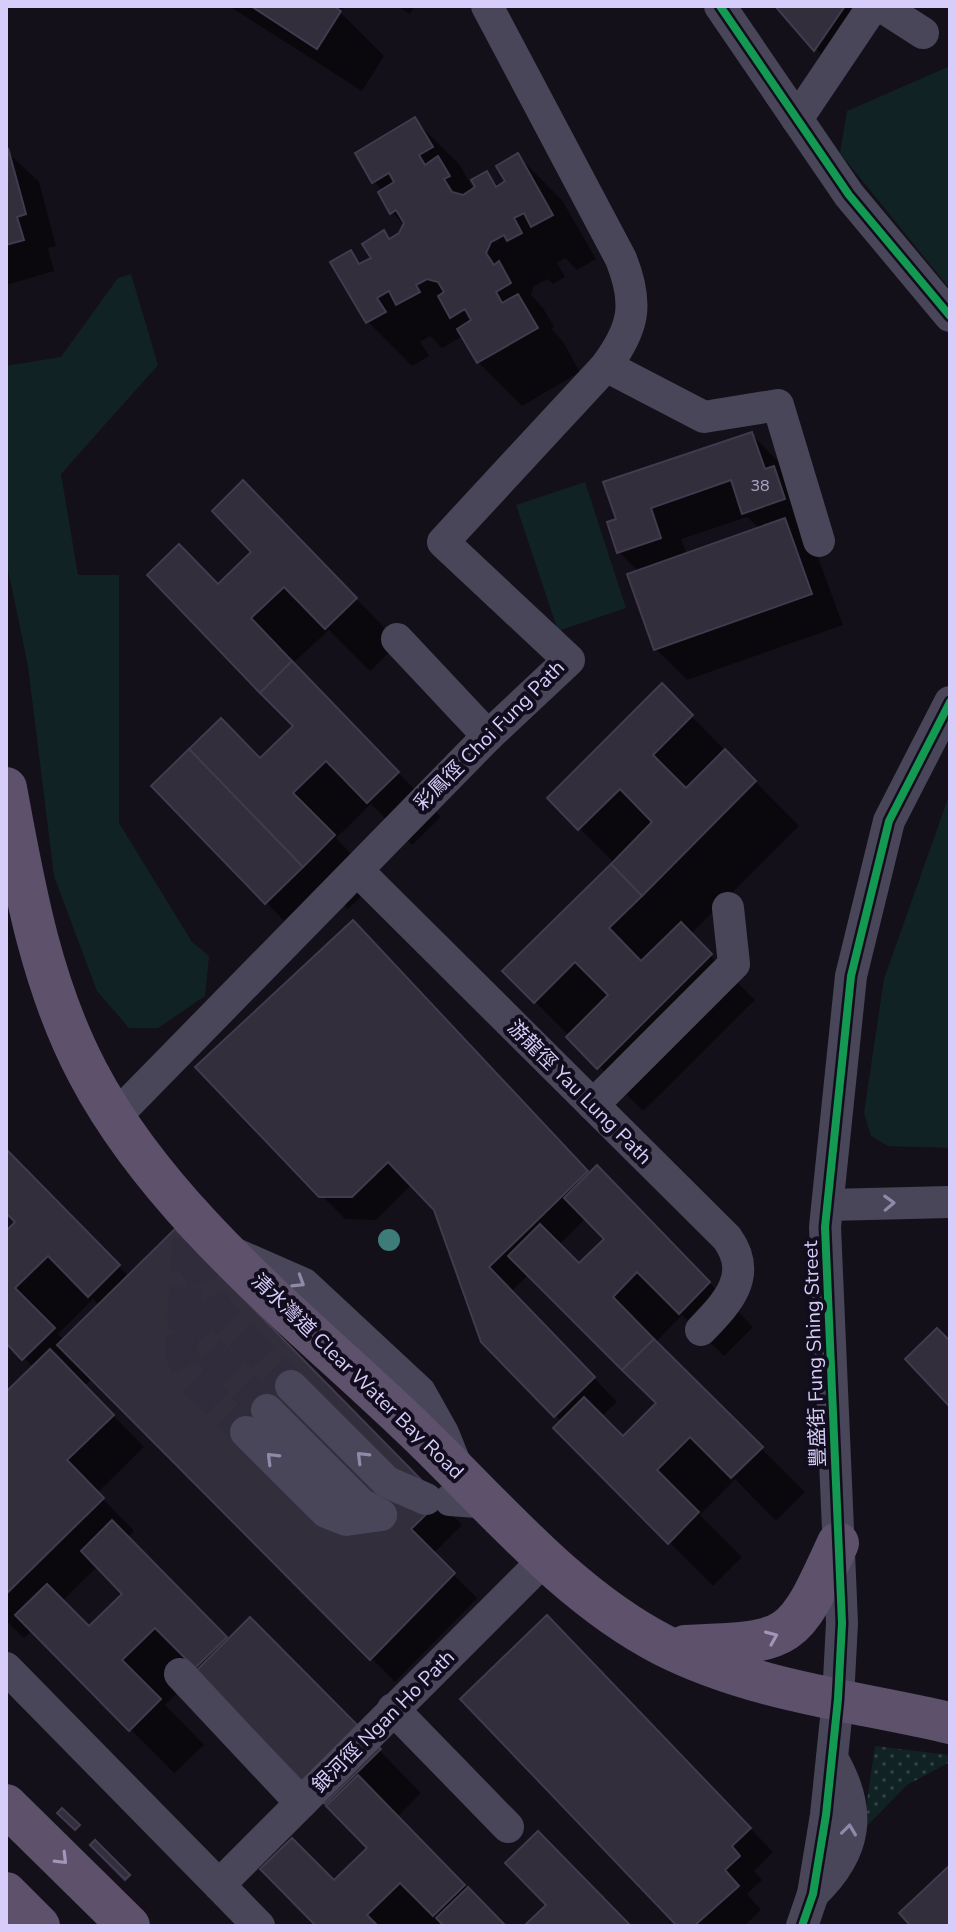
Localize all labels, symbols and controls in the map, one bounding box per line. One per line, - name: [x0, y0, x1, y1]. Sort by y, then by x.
- house number: 38: [750, 475, 770, 497]
- street label: 彩鳳徑 Choi Fung Path: [408, 654, 570, 816]
- street label: 游龍徑 Yau Lung Path: [502, 1014, 658, 1170]
- one-way arrow: [883, 1195, 896, 1212]
- street label: 豐盛街 Fung Shing Street: [797, 1239, 832, 1468]
- street label: 清水灣道 Clear Water Bay Road: [246, 1268, 470, 1485]
- one-way arrow: [290, 1273, 304, 1288]
- one-way arrow: [357, 1452, 371, 1466]
- one-way arrow: [267, 1453, 281, 1467]
- one-way arrow: [764, 1630, 778, 1647]
- street label: 銀河徑 Ngan Ho Path: [306, 1644, 461, 1799]
- one-way arrow: [840, 1823, 857, 1836]
- one-way arrow: [53, 1850, 67, 1865]

